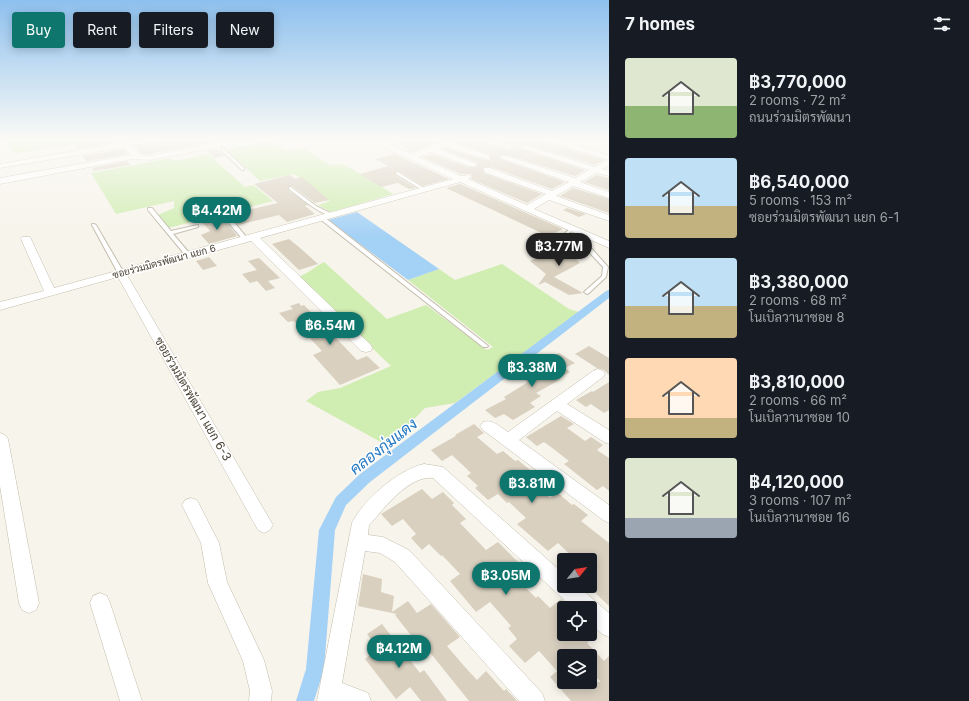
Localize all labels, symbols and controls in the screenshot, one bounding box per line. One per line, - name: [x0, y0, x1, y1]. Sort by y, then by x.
- chip: Buy: [12, 12, 65, 48]
- chip: Rent: [73, 12, 131, 48]
- chip: Filters: [139, 12, 208, 48]
- chip: New: [216, 12, 274, 48]
- icon: filters: [931, 13, 953, 35]
- text: 7 homes: [625, 14, 695, 34]
- text: ฿3,770,000: [749, 72, 846, 92]
- icon: home: [657, 74, 705, 122]
- text: 2 rooms · 72 m²: [749, 92, 846, 108]
- text: ถนนร่วมมิตรพัฒนา: [749, 109, 851, 125]
- text: ฿6,540,000: [749, 172, 849, 192]
- icon: home: [657, 174, 705, 222]
- text: 5 rooms · 153 m²: [749, 192, 852, 208]
- pin: ฿4.42M: [184, 197, 250, 231]
- text: ฿4.42M: [192, 202, 242, 218]
- text: ซอยร่วมมิตรพัฒนา แยก 6-1: [749, 209, 899, 225]
- pin: ฿3.77M: [526, 233, 592, 267]
- text: ฿3.77M: [535, 238, 583, 254]
- street label: ซอยร่วมมิตรพัฒนา แยก 6: [111, 241, 217, 281]
- text: ฿3,380,000: [749, 272, 849, 292]
- icon: home: [657, 274, 705, 322]
- text: 2 rooms · 68 m²: [749, 292, 847, 308]
- text: โนเบิลวานาซอย 8: [749, 309, 844, 325]
- pin: ฿6.54M: [297, 312, 363, 346]
- text: ฿6.54M: [305, 317, 355, 333]
- street label: ซอยร่วมมิตรพัฒนา แยก 6-3: [152, 334, 235, 464]
- pin: ฿3.38M: [499, 354, 565, 388]
- text: ฿3.38M: [507, 359, 557, 375]
- text: ฿3,810,000: [749, 372, 845, 392]
- icon: home: [657, 374, 705, 422]
- text: 2 rooms · 66 m²: [749, 392, 847, 408]
- text: โนเบิลวานาซอย 10: [749, 409, 850, 425]
- water label: คลองกุ่มแดง: [345, 413, 422, 480]
- pin: ฿3.81M: [499, 470, 565, 504]
- text: ฿4,120,000: [749, 472, 844, 492]
- icon: home: [657, 474, 705, 522]
- text: ฿3.81M: [509, 475, 555, 491]
- text: 3 rooms · 107 m²: [749, 492, 852, 508]
- text: โนเบิลวานาซอย 16: [749, 509, 850, 525]
- north arrow: [557, 553, 597, 593]
- map controls: [557, 553, 597, 689]
- pin: ฿3.05M: [473, 562, 539, 596]
- text: ฿3.05M: [481, 567, 531, 583]
- button: locate: [557, 601, 597, 641]
- pin: ฿4.12M: [366, 635, 432, 669]
- text: ฿4.12M: [376, 640, 422, 656]
- button: layers: [557, 649, 597, 689]

